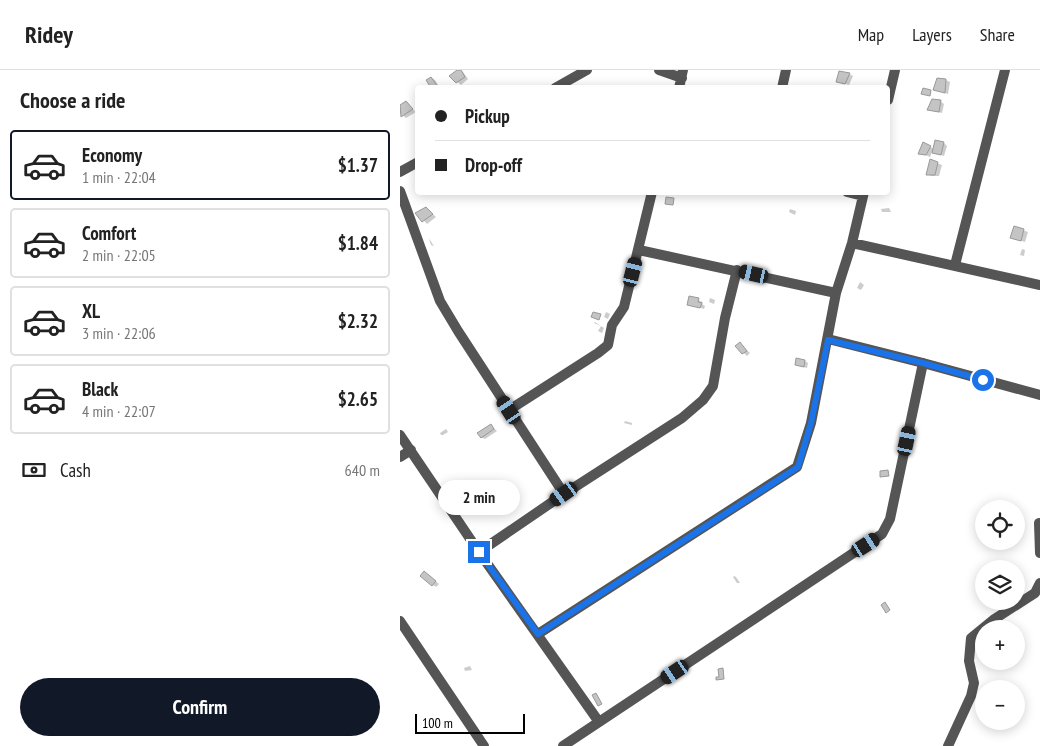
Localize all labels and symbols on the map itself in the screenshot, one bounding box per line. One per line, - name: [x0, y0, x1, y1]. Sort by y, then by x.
- car: [622, 256, 643, 288]
- car: [737, 263, 770, 285]
- route start: [972, 369, 994, 391]
- car: [494, 393, 523, 427]
- car: [896, 425, 917, 457]
- car: [547, 479, 580, 509]
- callout: 2 min: [438, 480, 520, 514]
- car: [849, 531, 882, 559]
- route end: [468, 541, 490, 563]
- car: [658, 657, 691, 687]
- scale bar: [415, 711, 525, 734]

